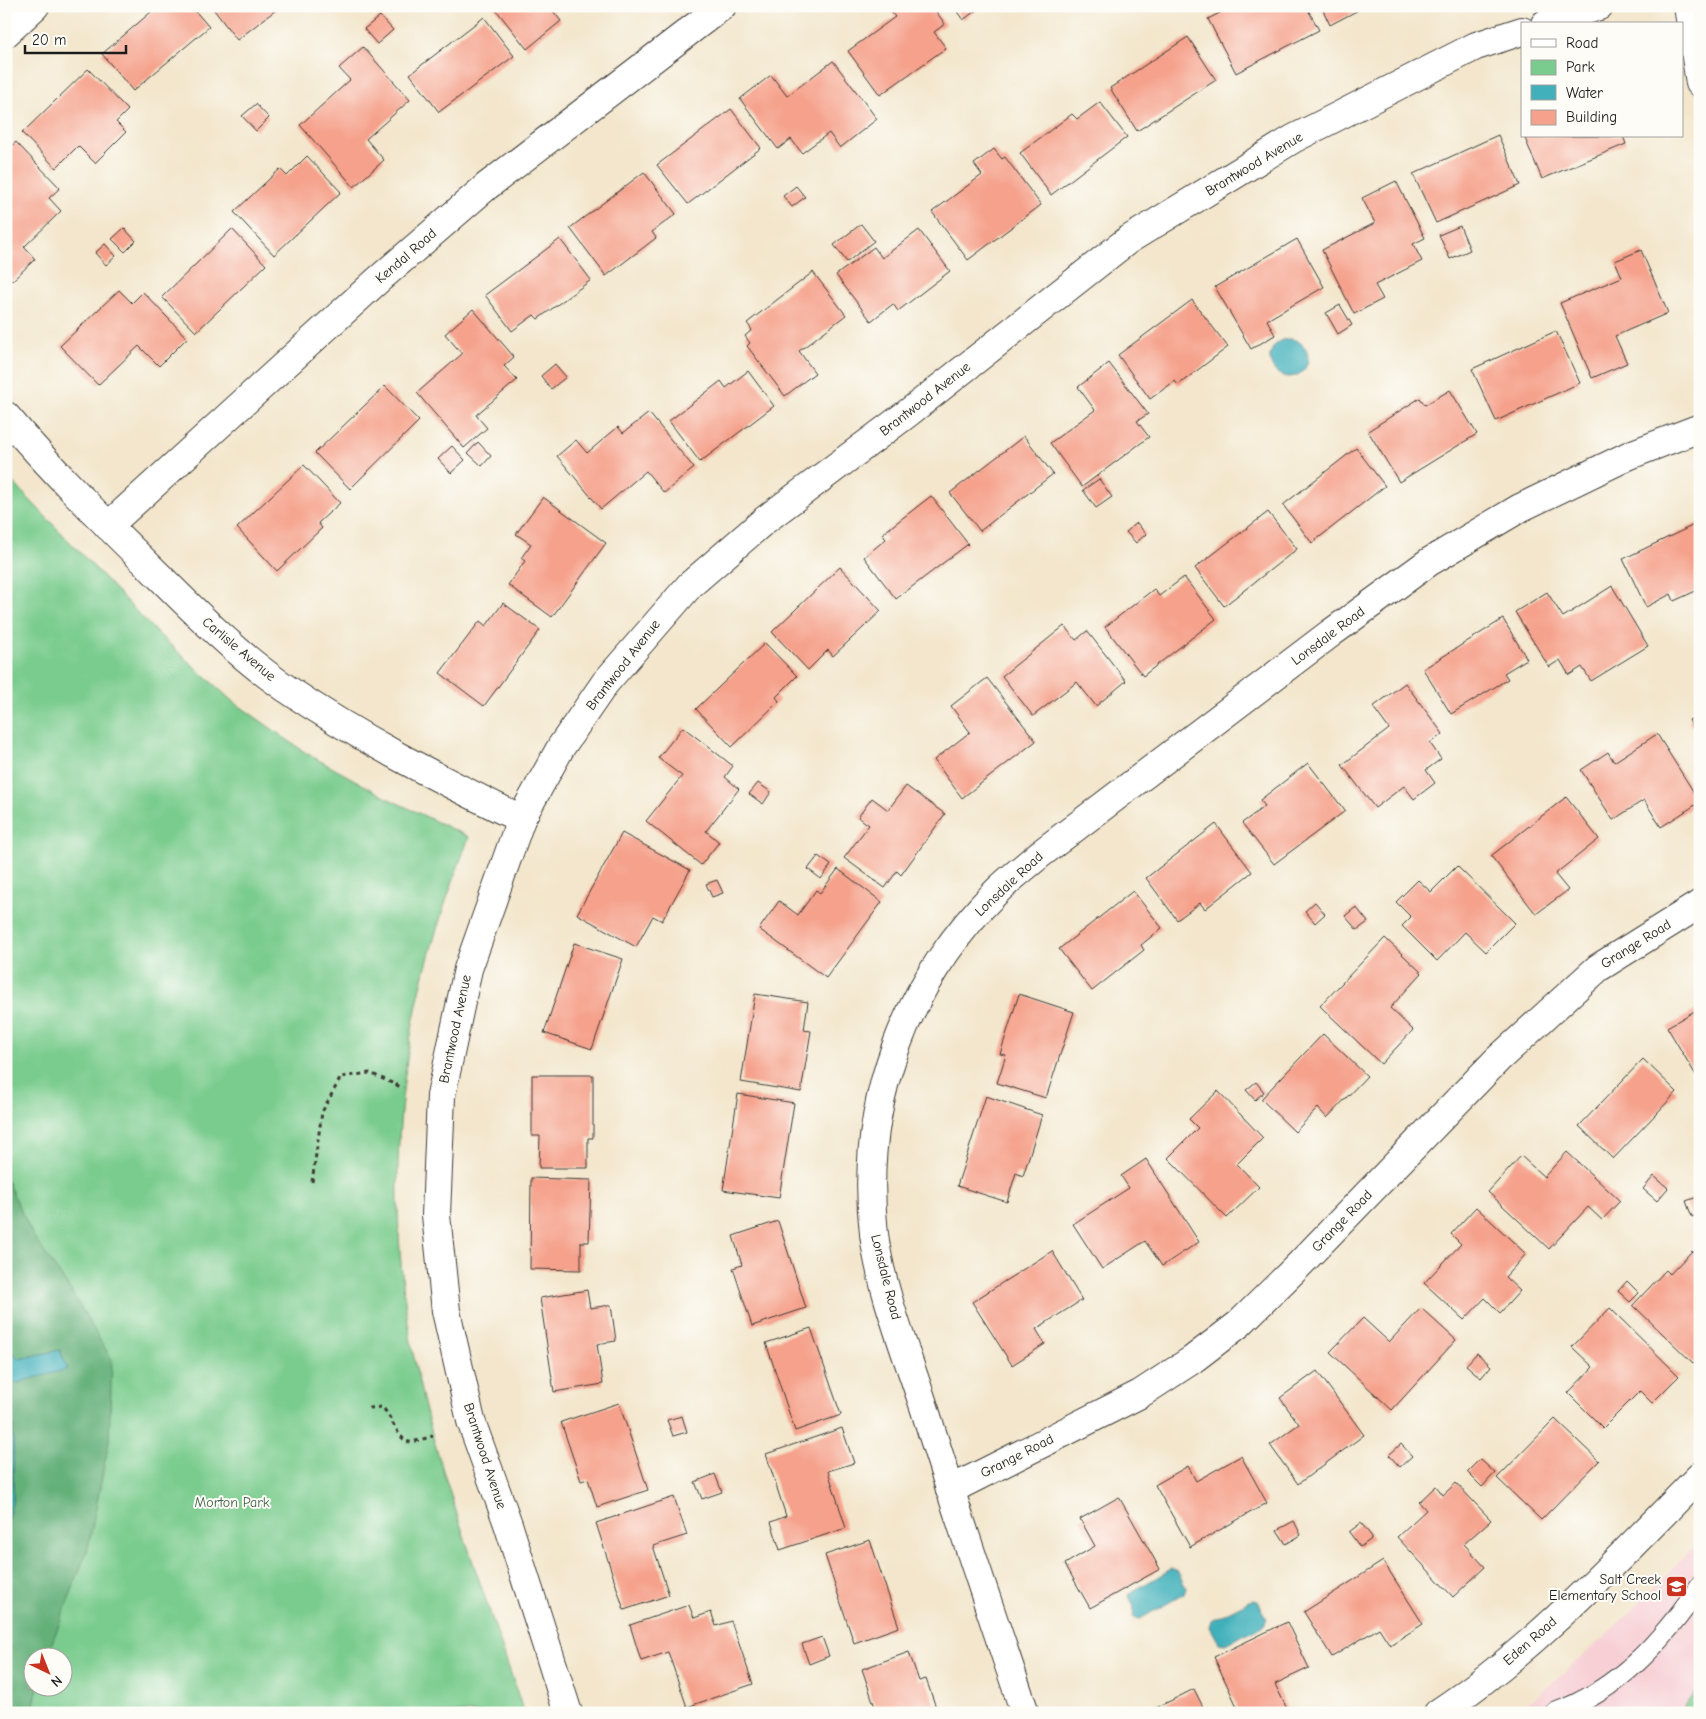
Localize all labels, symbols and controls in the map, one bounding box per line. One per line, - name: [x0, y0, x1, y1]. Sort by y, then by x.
- scale bar: [25, 22, 126, 54]
- legend: [1521, 22, 1684, 138]
- text: 20 m: [32, 31, 66, 49]
- text: Road: [1566, 34, 1598, 52]
- text: Park: [1566, 58, 1595, 76]
- text: Water: [1566, 84, 1603, 102]
- text: Building: [1566, 108, 1617, 126]
- street label: Brantwood Avenue: [1202, 128, 1306, 200]
- street label: Kendal Road: [372, 225, 440, 287]
- street label: Brantwood Avenue: [876, 358, 974, 440]
- street label: Lonsdale Road: [1288, 603, 1368, 669]
- street label: Carlisle Avenue: [199, 613, 279, 685]
- street label: Brantwood Avenue: [582, 616, 664, 714]
- street label: Lonsdale Road: [971, 848, 1047, 920]
- street label: Grange Road: [1598, 916, 1674, 972]
- street label: Brantwood Avenue: [435, 973, 475, 1085]
- street label: Grange Road: [1308, 1186, 1376, 1256]
- street label: Lonsdale Road: [867, 1233, 905, 1321]
- street label: Brantwood Avenue: [460, 1401, 510, 1511]
- street label: Grange Road: [978, 1430, 1056, 1482]
- park label: Morton Park: [195, 1494, 270, 1511]
- place label: Salt Creek Elementary School: [1549, 1571, 1661, 1604]
- school or university icon: Salt Creek Elementary School: [1665, 1575, 1689, 1599]
- street label: Eden Road: [1500, 1613, 1560, 1669]
- north arrow: [22, 1646, 72, 1696]
- text: N: [47, 1672, 66, 1690]

